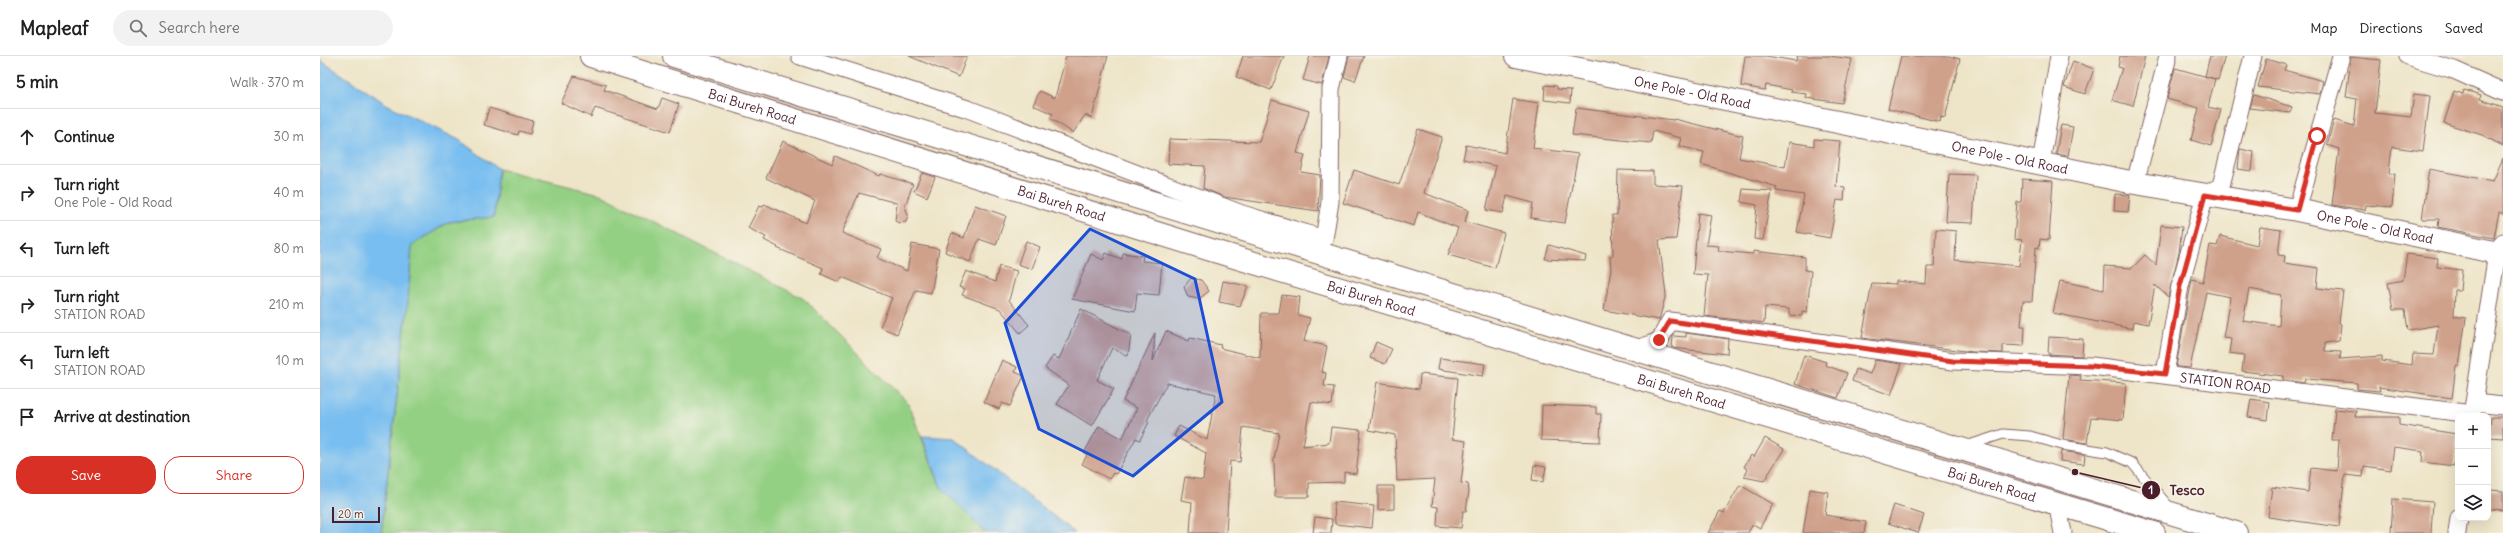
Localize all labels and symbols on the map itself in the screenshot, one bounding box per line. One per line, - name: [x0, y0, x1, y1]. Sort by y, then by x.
- street label: One Pole - Old Road: [1633, 72, 1752, 112]
- street label: Bai Bureh Road: [706, 85, 799, 128]
- route start: [2308, 127, 2326, 145]
- street label: One Pole - Old Road: [1950, 137, 2070, 178]
- street label: Bai Bureh Road: [1015, 181, 1108, 225]
- street label: One Pole - Old Road: [2315, 206, 2435, 247]
- street label: Bai Bureh Road: [1325, 277, 1418, 319]
- route end: [1650, 331, 1668, 349]
- street label: STATION ROAD: [2179, 369, 2272, 397]
- street label: Bai Bureh Road: [1636, 370, 1728, 413]
- street label: Bai Bureh Road: [1946, 463, 2038, 506]
- callout: Tesco: [2141, 477, 2212, 503]
- text: Tesco: [2169, 481, 2205, 499]
- text: 1: [2149, 482, 2153, 497]
- scale bar: [332, 505, 380, 524]

